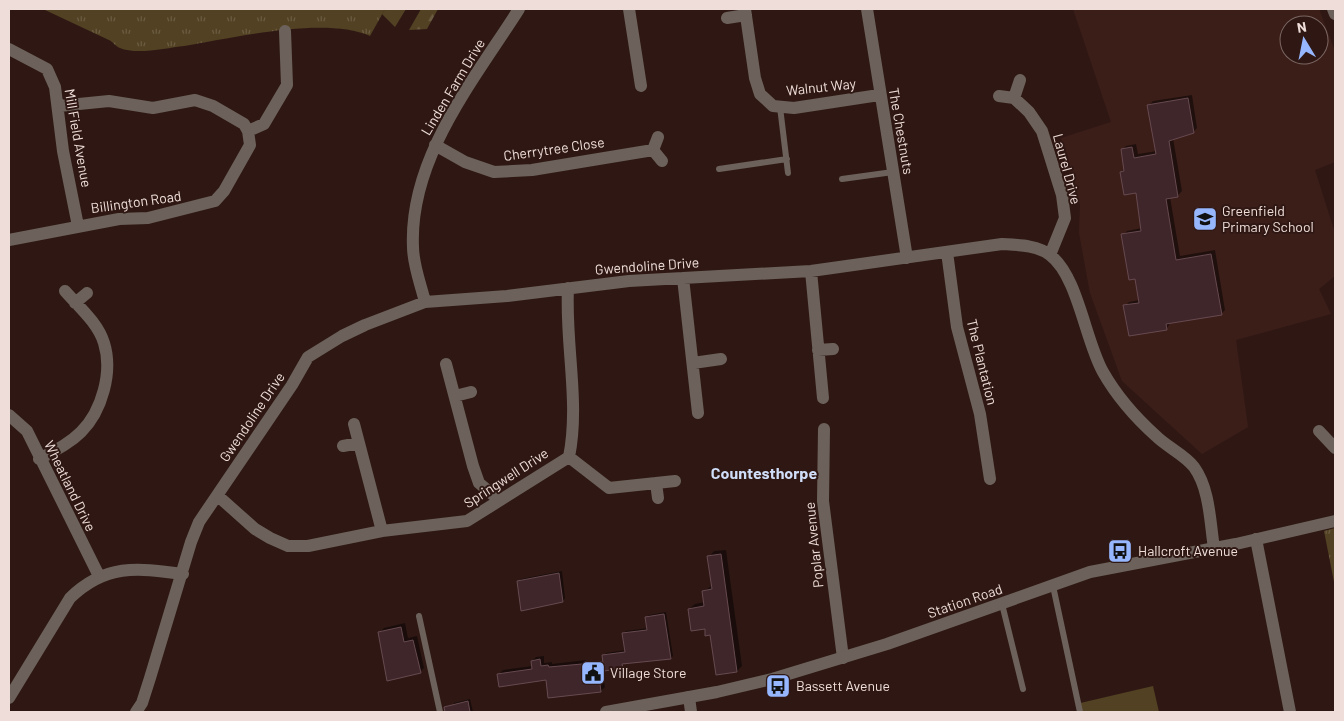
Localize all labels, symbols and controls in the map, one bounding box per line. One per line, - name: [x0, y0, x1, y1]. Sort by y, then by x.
- north arrow: [1279, 15, 1329, 65]
- text: N: [1296, 18, 1308, 36]
- street label: Linden Farm Drive: [417, 35, 488, 138]
- street label: Walnut Way: [785, 74, 857, 99]
- street label: The Chestnuts: [886, 86, 918, 176]
- street label: Mill Field Avenue: [61, 87, 96, 189]
- street label: Laurel Drive: [1050, 132, 1085, 206]
- street label: Cherrytree Close: [502, 133, 606, 164]
- street label: Billington Road: [90, 187, 182, 216]
- place label: Greenfield Primary School: [1222, 202, 1314, 235]
- school or university icon: Greenfield Primary School: [1192, 206, 1218, 232]
- street label: Gwendoline Drive: [594, 253, 700, 278]
- street label: The Plantation: [964, 317, 1001, 407]
- street label: Gwendoline Drive: [215, 369, 288, 465]
- street label: Wheatland Drive: [41, 438, 100, 534]
- street label: Springwell Drive: [460, 444, 551, 511]
- district label: Countesthorpe: [711, 463, 817, 482]
- street label: Poplar Avenue: [801, 501, 826, 589]
- bus stop icon: Hallcroft Avenue: [1107, 538, 1133, 564]
- place label: Hallcroft Avenue: [1138, 542, 1238, 559]
- street label: Station Road: [925, 580, 1004, 621]
- public building icon: Village Store: [580, 660, 606, 686]
- place label: Village Store: [610, 664, 686, 681]
- bus stop icon: Bassett Avenue: [765, 673, 791, 699]
- place label: Bassett Avenue: [796, 677, 890, 694]

